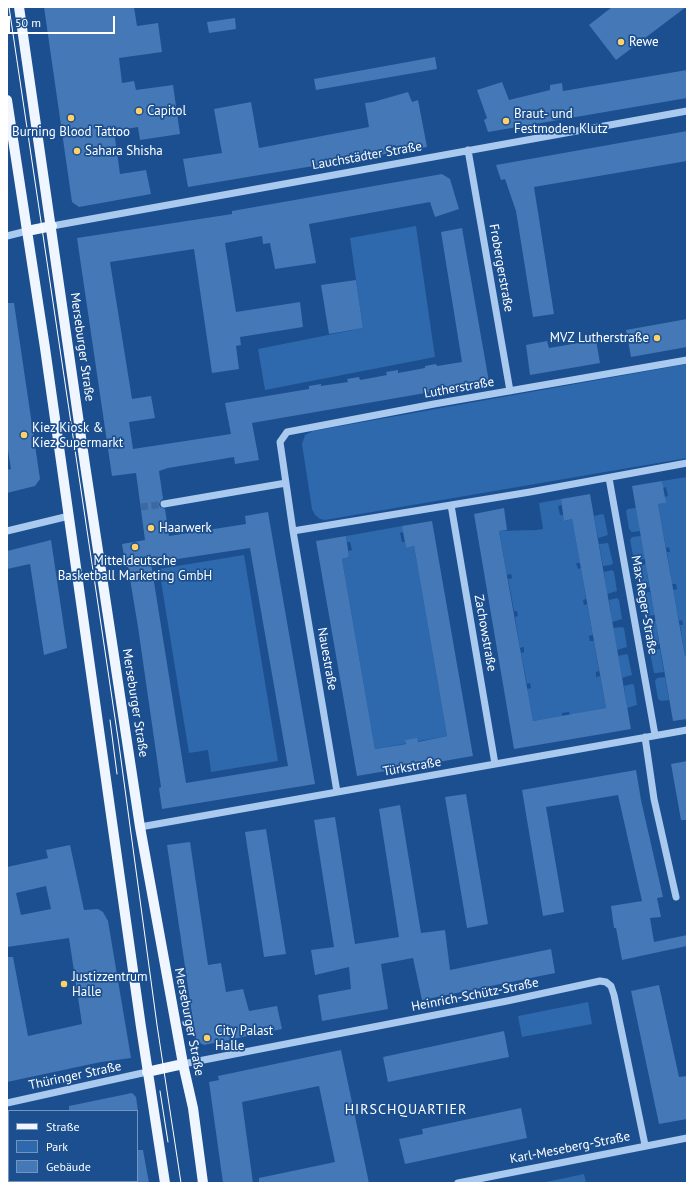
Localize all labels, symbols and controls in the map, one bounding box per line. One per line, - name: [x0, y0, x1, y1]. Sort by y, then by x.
- scale bar: [10, 8, 117, 34]
- text: 50 m: [15, 15, 41, 30]
- place label: Rewe: [629, 34, 659, 50]
- marker: Rewe: [616, 37, 626, 47]
- place label: Capitol: [147, 103, 186, 119]
- marker: Capitol: [134, 106, 144, 116]
- place label: Braut- und Festmoden Klutz: [514, 106, 608, 137]
- marker: Burning Blood Tattoo: [66, 113, 76, 123]
- marker: Braut- und Festmoden Klutz: [501, 116, 511, 126]
- place label: Burning Blood Tattoo: [12, 124, 130, 140]
- street label: Lauchstädter Straße: [311, 139, 423, 173]
- place label: Sahara Shisha: [85, 143, 163, 159]
- marker: Sahara Shisha: [72, 146, 82, 156]
- street label: Frobergerstraße: [486, 223, 516, 313]
- street label: Merseburger Straße: [67, 292, 97, 402]
- place label: MVZ Lutherstraße: [550, 330, 649, 346]
- marker: MVZ Lutherstraße: [652, 333, 662, 343]
- street label: Lutherstraße: [423, 374, 495, 402]
- place label: Kiez Kiosk & Kiez Supermarkt: [32, 420, 123, 451]
- marker: Kiez Kiosk & Kiez Supermarkt: [19, 430, 29, 440]
- place label: Haarwerk: [159, 520, 212, 536]
- marker: Haarwerk: [146, 523, 156, 533]
- marker: Mitteldeutsche Basketball Marketing GmbH: [130, 542, 140, 552]
- place label: Mitteldeutsche Basketball Marketing GmbH: [58, 553, 212, 584]
- street label: Max-Reger-Straße: [628, 554, 660, 656]
- street label: Zachowstraße: [471, 593, 499, 673]
- street label: Nauestraße: [314, 626, 340, 692]
- street label: Merseburger Straße: [119, 648, 151, 758]
- street label: Türkstraße: [382, 754, 442, 780]
- street label: Merseburger Straße: [171, 967, 207, 1077]
- place label: Justizzentrum Halle: [72, 969, 148, 1000]
- street label: Heinrich-Schütz-Straße: [410, 975, 540, 1015]
- marker: Justizzentrum Halle: [59, 979, 69, 989]
- place label: City Palast Halle: [215, 1023, 273, 1054]
- marker: City Palast Halle: [202, 1033, 212, 1043]
- street label: Thüringer Straße: [27, 1059, 123, 1093]
- district label: HIRSCHQUARTIER: [345, 1102, 467, 1118]
- legend: [8, 1110, 138, 1182]
- text: Straße: [46, 1119, 80, 1134]
- street label: Karl-Meseberg-Straße: [509, 1129, 631, 1167]
- text: Park: [46, 1139, 68, 1154]
- text: Gebäude: [46, 1159, 91, 1174]

